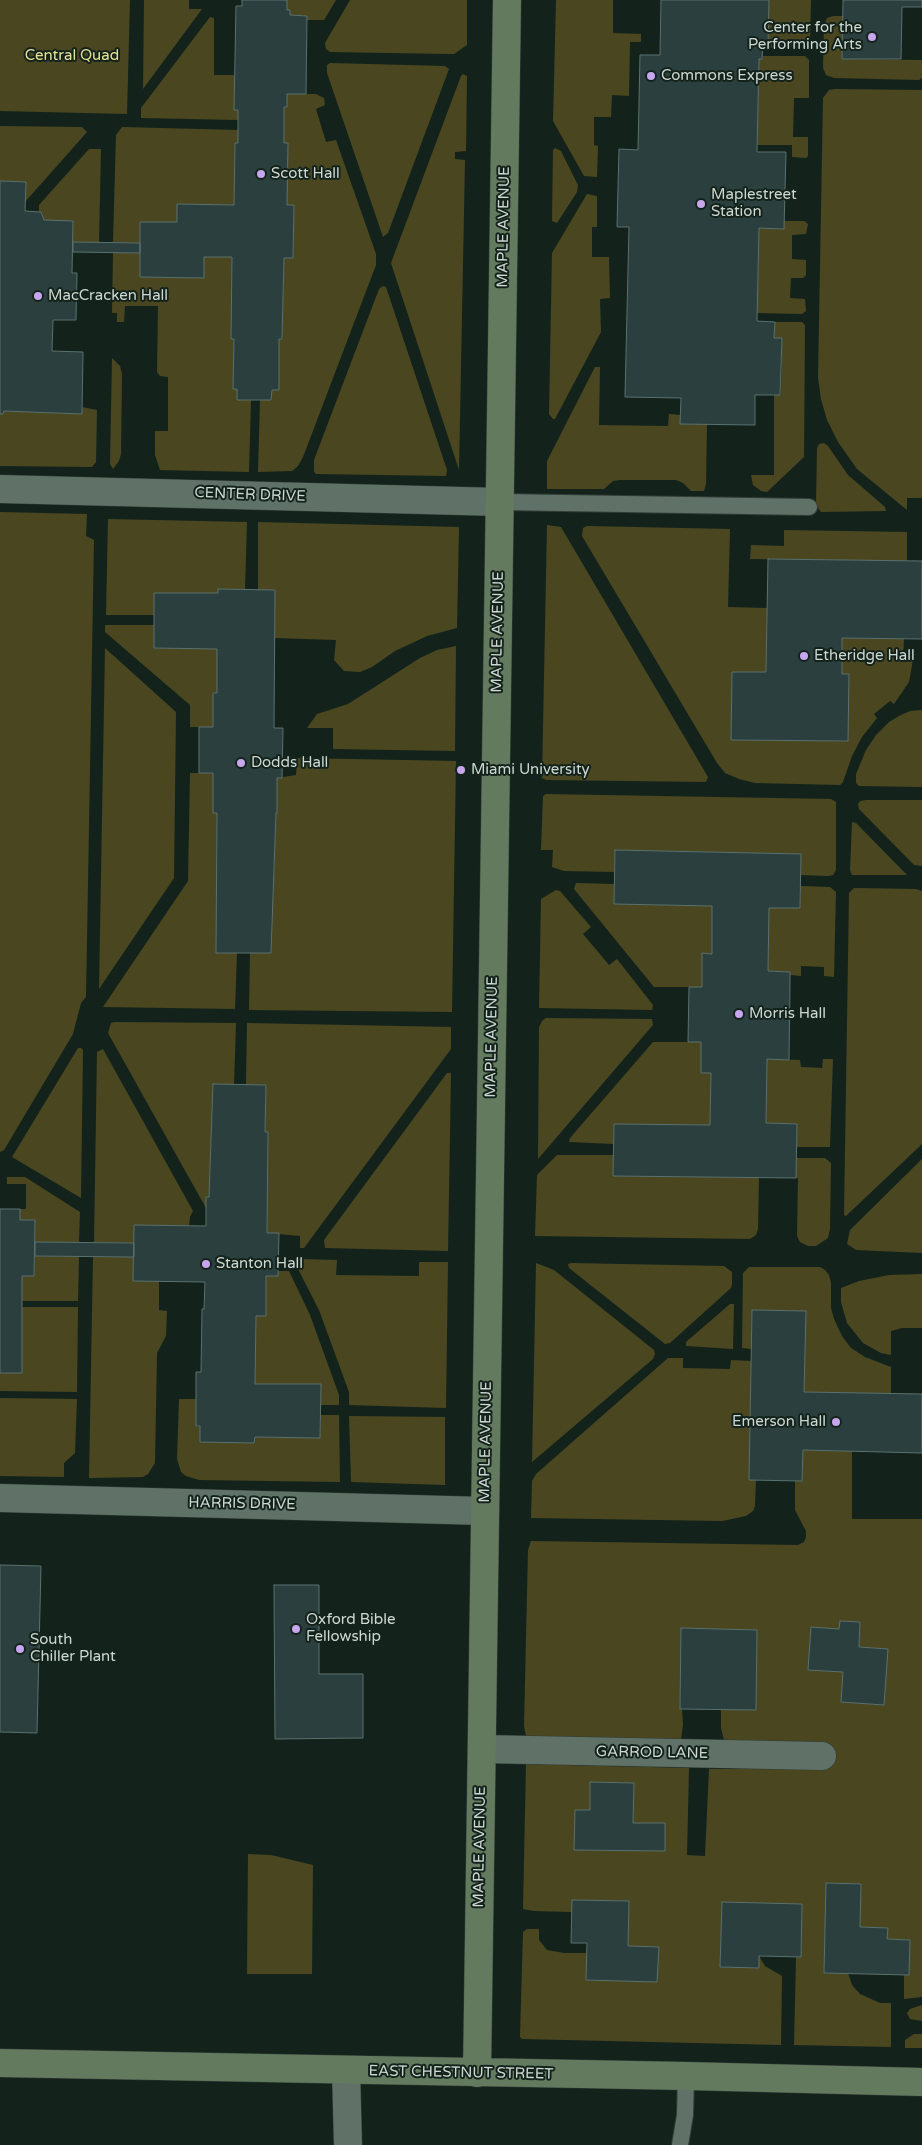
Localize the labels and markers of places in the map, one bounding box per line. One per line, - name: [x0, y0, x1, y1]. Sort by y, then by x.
- place label: Center for the Performing Arts: [748, 19, 862, 54]
- marker: Center for the Performing Arts: [866, 31, 878, 43]
- place label: Commons Express: [661, 67, 793, 85]
- marker: Commons Express: [645, 70, 657, 82]
- place label: Scott Hall: [271, 165, 340, 183]
- marker: Scott Hall: [255, 168, 267, 180]
- place label: Maplestreet Station: [711, 186, 797, 221]
- marker: Maplestreet Station: [695, 198, 707, 210]
- place label: MacCracken Hall: [48, 287, 168, 305]
- marker: MacCracken Hall: [32, 290, 44, 302]
- place label: Etheridge Hall: [814, 647, 915, 665]
- marker: Etheridge Hall: [798, 650, 810, 662]
- place label: Dodds Hall: [251, 754, 328, 772]
- marker: Dodds Hall: [235, 757, 247, 769]
- place label: Miami University: [471, 761, 590, 779]
- marker: Miami University: [455, 764, 467, 776]
- place label: Morris Hall: [749, 1005, 826, 1023]
- marker: Morris Hall: [733, 1008, 745, 1020]
- place label: Stanton Hall: [216, 1255, 303, 1273]
- marker: Stanton Hall: [200, 1258, 212, 1270]
- place label: Emerson Hall: [732, 1413, 826, 1431]
- marker: Emerson Hall: [830, 1416, 842, 1428]
- place label: Oxford Bible Fellowship: [306, 1611, 395, 1646]
- marker: Oxford Bible Fellowship: [290, 1623, 302, 1635]
- place label: South Chiller Plant: [30, 1631, 116, 1666]
- marker: South Chiller Plant: [14, 1643, 26, 1655]

